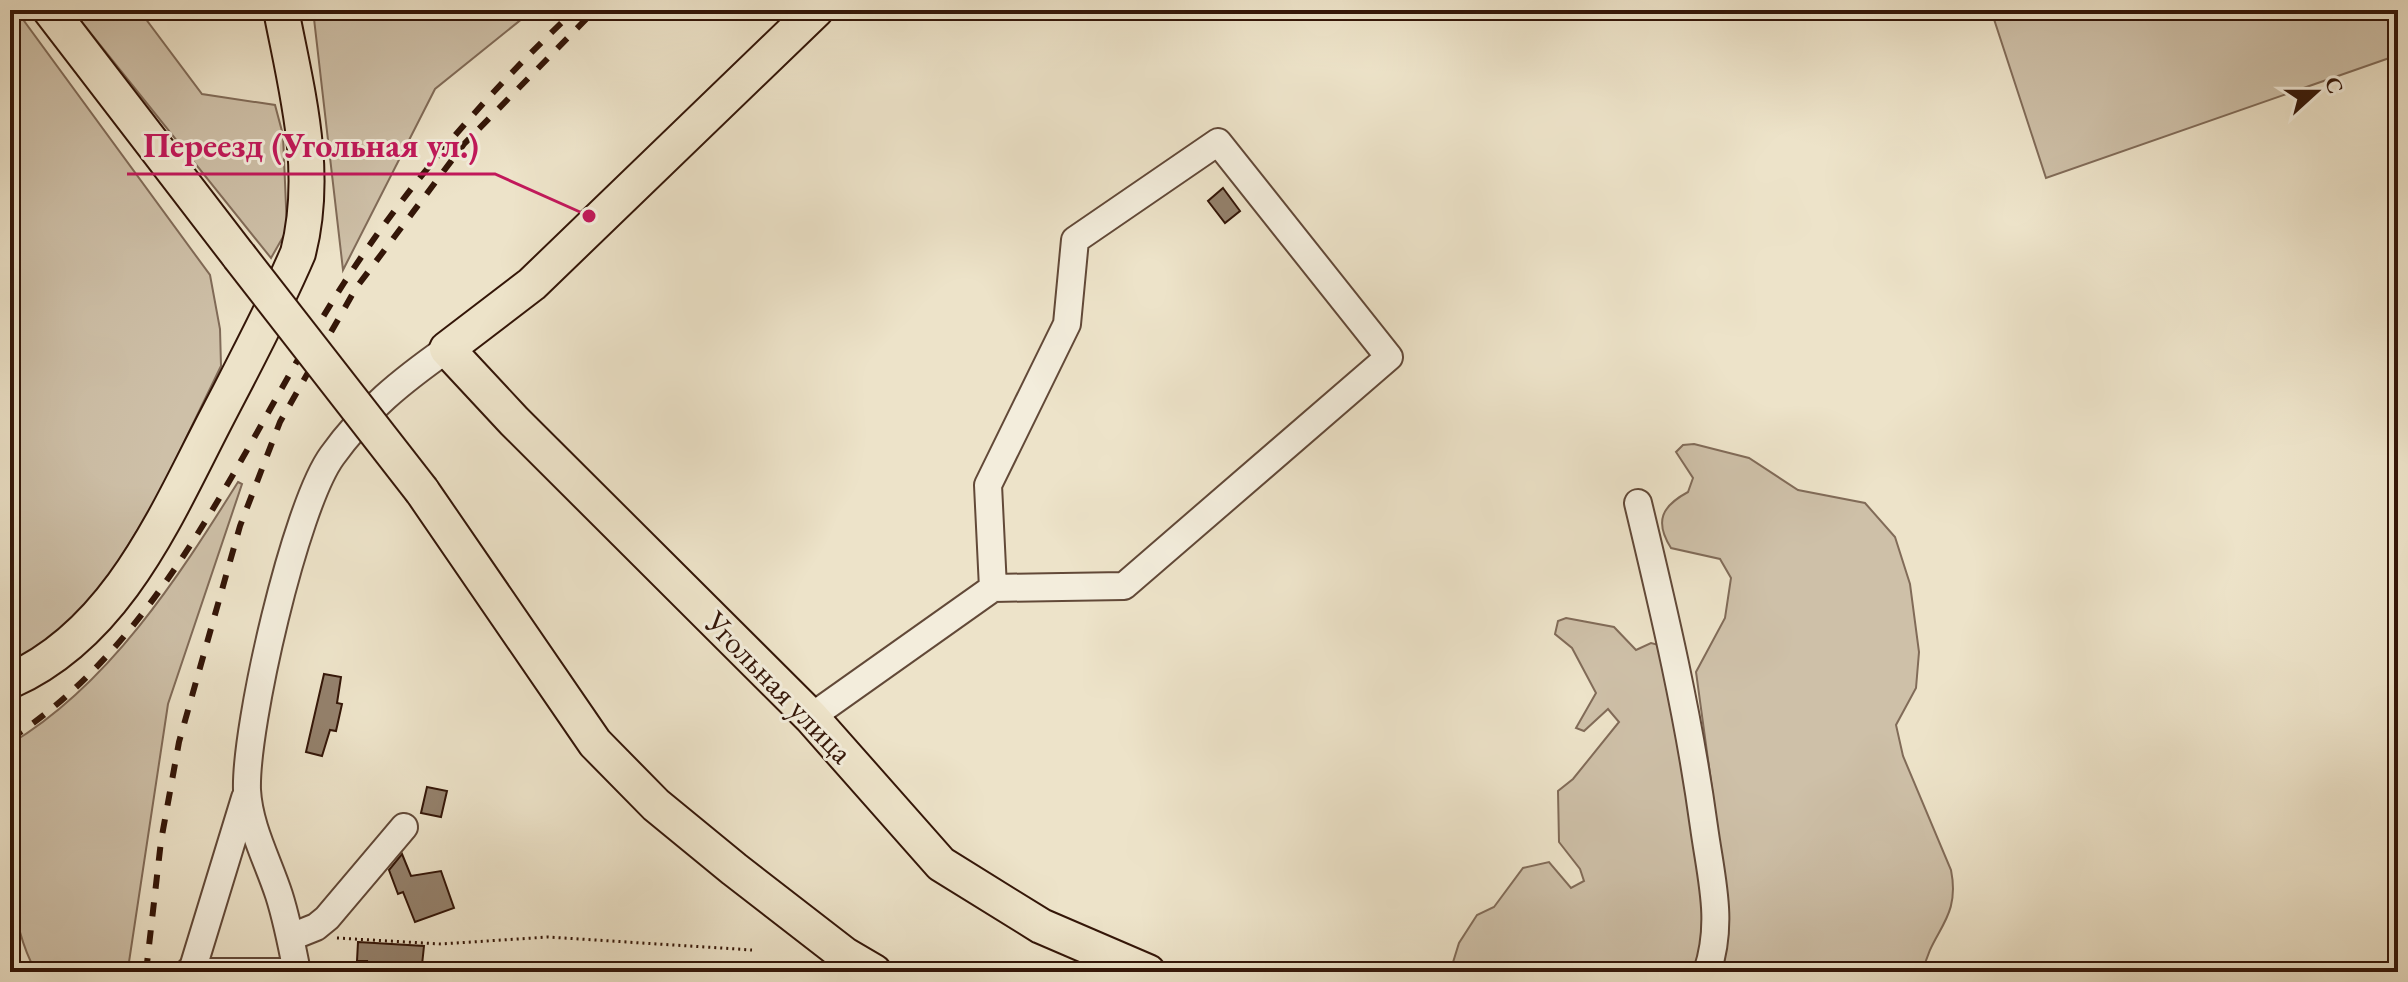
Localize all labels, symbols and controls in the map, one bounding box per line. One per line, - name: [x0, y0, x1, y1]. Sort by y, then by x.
- north arrow: [2276, 52, 2356, 132]
- text: С: [2318, 73, 2351, 97]
- callout: Переезд (Угольная ул.): [127, 116, 495, 174]
- text: Переезд (Угольная ул.): [143, 123, 479, 167]
- street label: Угольная улица: [695, 601, 863, 772]

